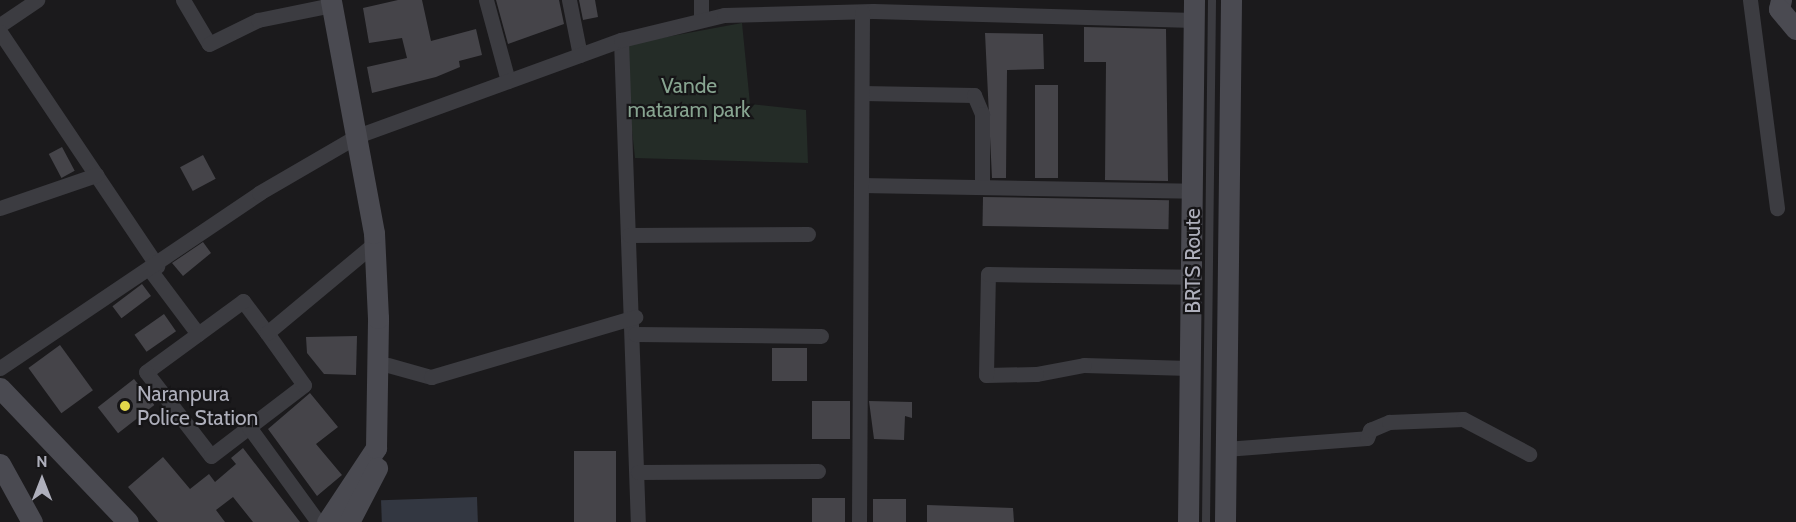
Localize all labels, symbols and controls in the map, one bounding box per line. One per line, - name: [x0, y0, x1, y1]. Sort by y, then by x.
- park label: Vande mataram park: [628, 73, 750, 123]
- street label: BRTS Route: [1180, 208, 1206, 314]
- place label: Naranpura Police Station: [137, 381, 258, 431]
- marker: Naranpura Police Station: [118, 399, 132, 413]
- north arrow: [12, 450, 72, 510]
- text: N: [36, 452, 48, 471]

